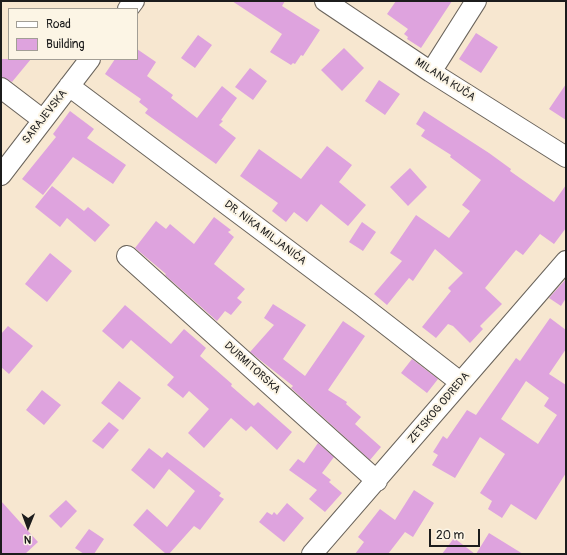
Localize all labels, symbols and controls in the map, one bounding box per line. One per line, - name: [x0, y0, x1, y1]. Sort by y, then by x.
- legend: [8, 8, 138, 60]
- text: Road: [46, 17, 71, 32]
- text: Building: [46, 37, 85, 52]
- street label: MILANA KUČA: [412, 56, 478, 104]
- street label: SARAJEVSKA: [20, 87, 70, 147]
- street label: DR. NIKA MILJANIĆA: [222, 198, 308, 268]
- street label: DURMITORSKA: [221, 339, 283, 397]
- street label: ZETSKOG ODREDA: [405, 370, 473, 446]
- north arrow: [8, 507, 48, 547]
- scale bar: [431, 521, 482, 547]
- text: 20 m: [436, 528, 464, 543]
- text: N: [24, 533, 32, 546]

